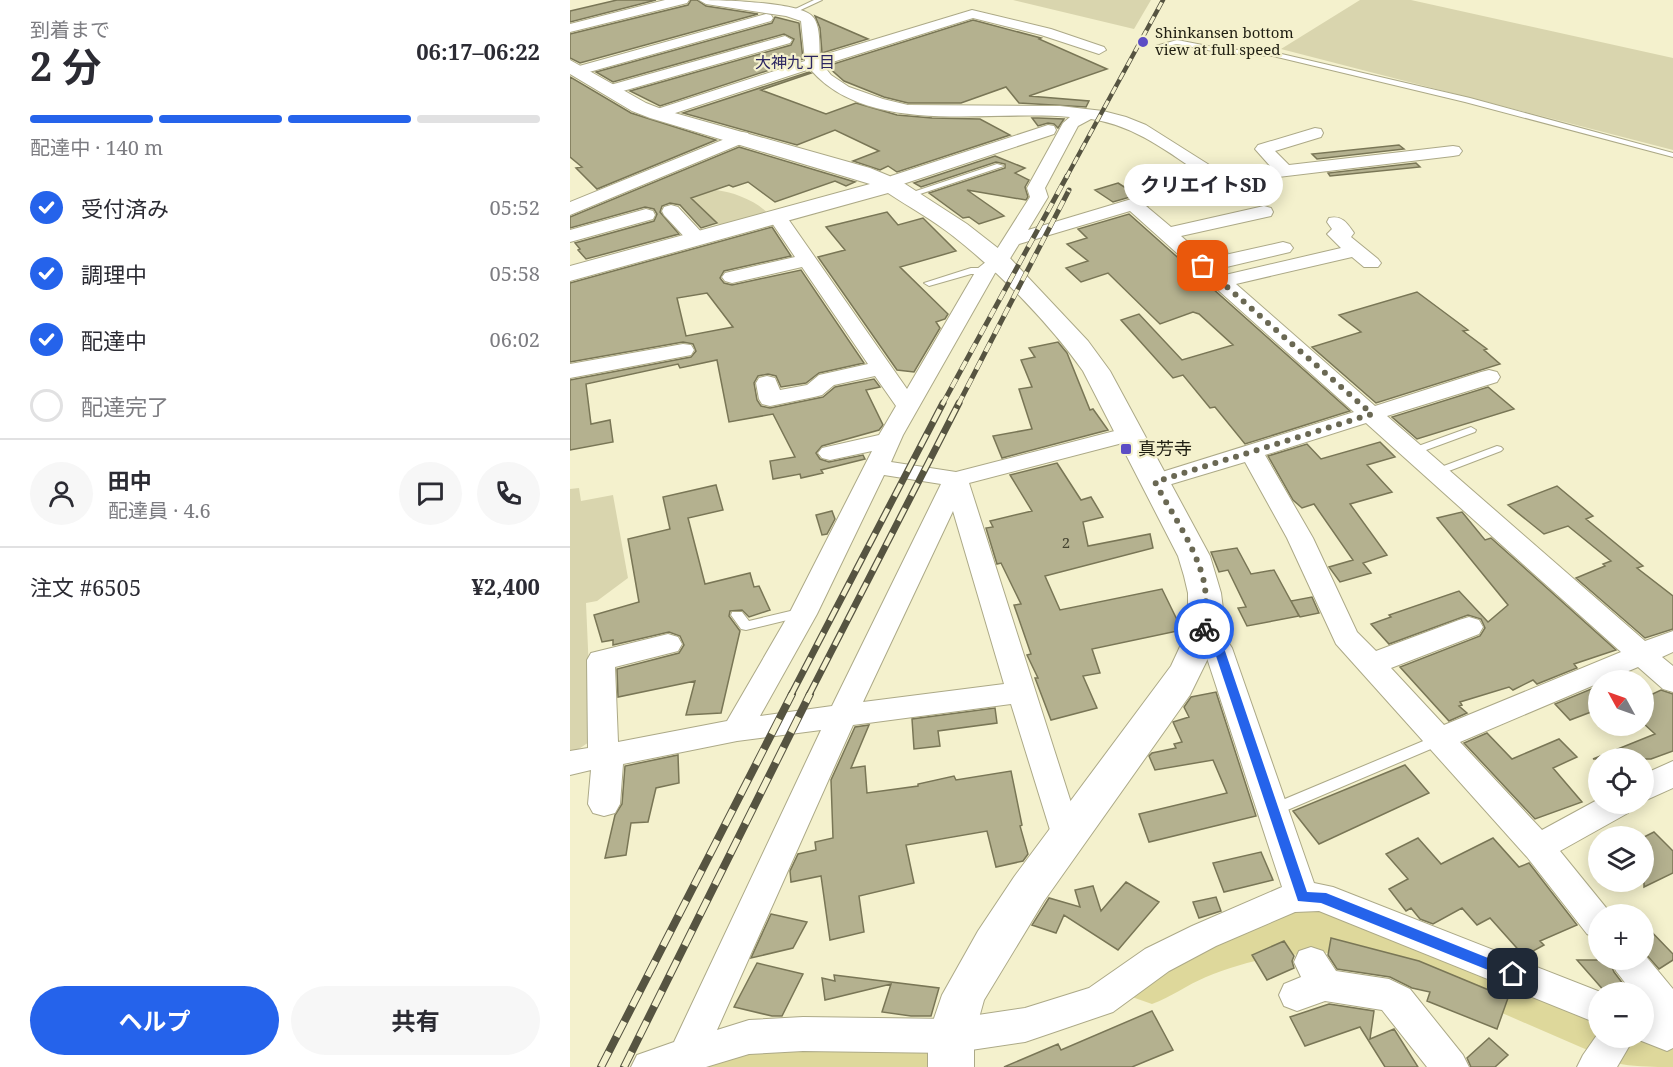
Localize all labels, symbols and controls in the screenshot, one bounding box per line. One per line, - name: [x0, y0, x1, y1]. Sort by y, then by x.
- text: 到着まで: [30, 16, 110, 43]
- place label: Shinkansen bottom view at full speed: [1155, 22, 1294, 59]
- marker: Shinkansen bottom view at full speed: [1136, 35, 1150, 49]
- text: 06:17–06:22: [416, 36, 540, 66]
- text: 2 分: [30, 39, 101, 92]
- district label: 大神九丁目: [755, 51, 835, 73]
- text: 配達中 · 140 m: [30, 134, 163, 161]
- callout: クリエイトSD: [1124, 164, 1282, 206]
- text: クリエイトSD: [1140, 171, 1267, 198]
- icon: check: [30, 191, 63, 224]
- text: 受付済み: [81, 193, 169, 223]
- text: 05:52: [490, 194, 540, 221]
- pin: [1177, 240, 1228, 291]
- icon: bag: [1186, 249, 1219, 282]
- icon: check: [30, 257, 63, 290]
- text: 調理中: [81, 259, 147, 289]
- text: 05:58: [490, 260, 540, 287]
- icon: check: [30, 323, 63, 356]
- text: 配達中: [81, 325, 147, 355]
- text: 06:02: [490, 326, 540, 353]
- text: 配達完了: [81, 391, 169, 421]
- place label: 真芳寺: [1138, 436, 1192, 460]
- marker: 真芳寺: [1119, 442, 1133, 456]
- button: person: [30, 462, 93, 525]
- button: chat: [399, 462, 462, 525]
- button: phone: [477, 462, 540, 525]
- text: 田中: [108, 465, 152, 495]
- text: 配達員 · 4.6: [108, 497, 211, 524]
- house number: 2: [1062, 532, 1070, 552]
- text: ¥2,400: [471, 571, 540, 601]
- text: 注文 #6505: [30, 572, 141, 602]
- courier: [1174, 599, 1234, 659]
- icon: bike: [1188, 613, 1221, 646]
- north arrow: [1588, 670, 1654, 736]
- map controls: [1588, 670, 1654, 1048]
- button: locate: [1588, 748, 1654, 814]
- button: layers: [1588, 826, 1654, 892]
- button: +: [1588, 904, 1654, 970]
- pin: [1487, 948, 1538, 999]
- icon: home: [1496, 957, 1529, 990]
- button: −: [1588, 982, 1654, 1048]
- button: ヘルプ: [30, 986, 279, 1055]
- button: 共有: [291, 986, 540, 1055]

